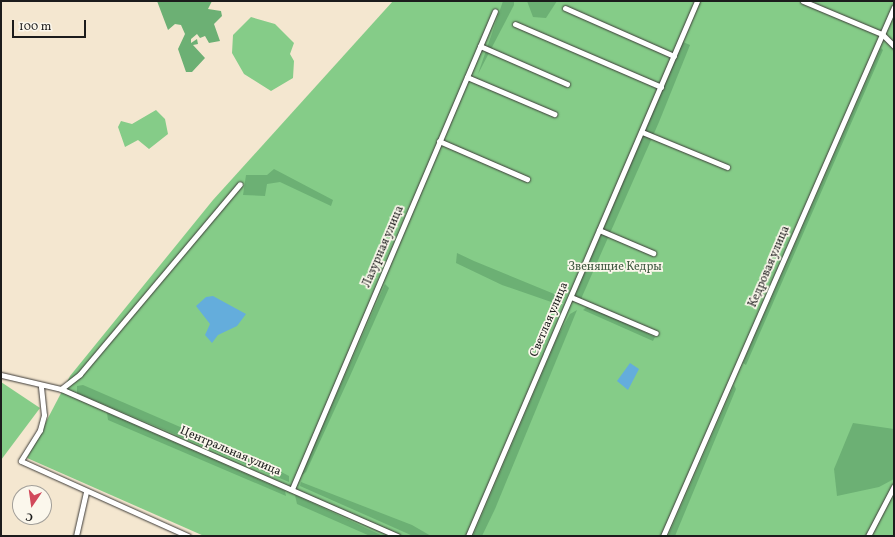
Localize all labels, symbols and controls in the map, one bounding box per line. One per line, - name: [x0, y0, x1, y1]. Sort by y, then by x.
- scale bar: [14, 12, 88, 38]
- text: 100 m: [19, 19, 51, 35]
- street label: Лазурная улица: [360, 204, 408, 290]
- street label: Кедровая улица: [746, 224, 794, 310]
- park label: Звенящие Кедры: [568, 261, 662, 275]
- street label: Светлая улица: [528, 280, 572, 360]
- street label: Центральная улица: [177, 424, 283, 480]
- north arrow: [12, 485, 52, 525]
- text: С: [24, 508, 35, 524]

